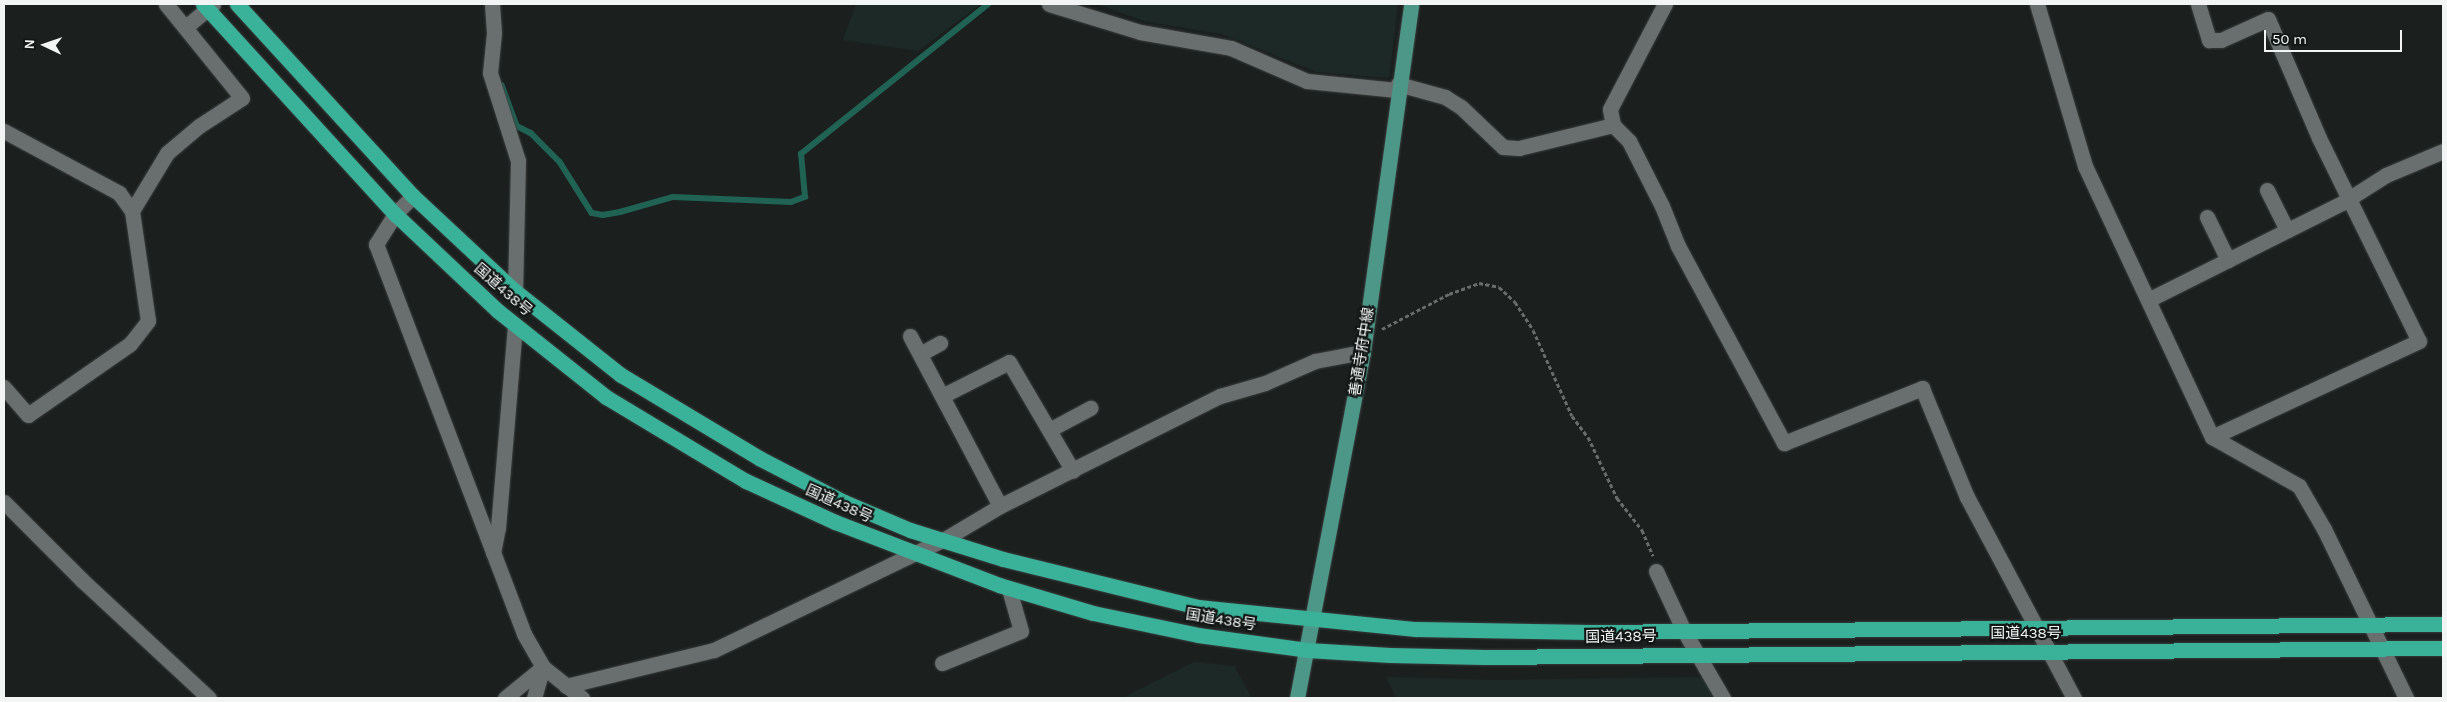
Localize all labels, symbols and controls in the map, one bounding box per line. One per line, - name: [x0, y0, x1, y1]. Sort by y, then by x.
- north arrow: [20, 20, 70, 70]
- scale bar: [2267, 20, 2404, 52]
- text: 50 m: [2272, 30, 2307, 48]
- text: N: [21, 39, 38, 50]
- street label: 国道438号: [470, 260, 536, 320]
- street label: 善通寺府中線: [1346, 306, 1378, 398]
- street label: 国道438号: [803, 481, 875, 527]
- street label: 国道438号: [1184, 606, 1258, 634]
- street label: 国道438号: [1990, 625, 2062, 643]
- street label: 国道438号: [1585, 627, 1657, 647]

